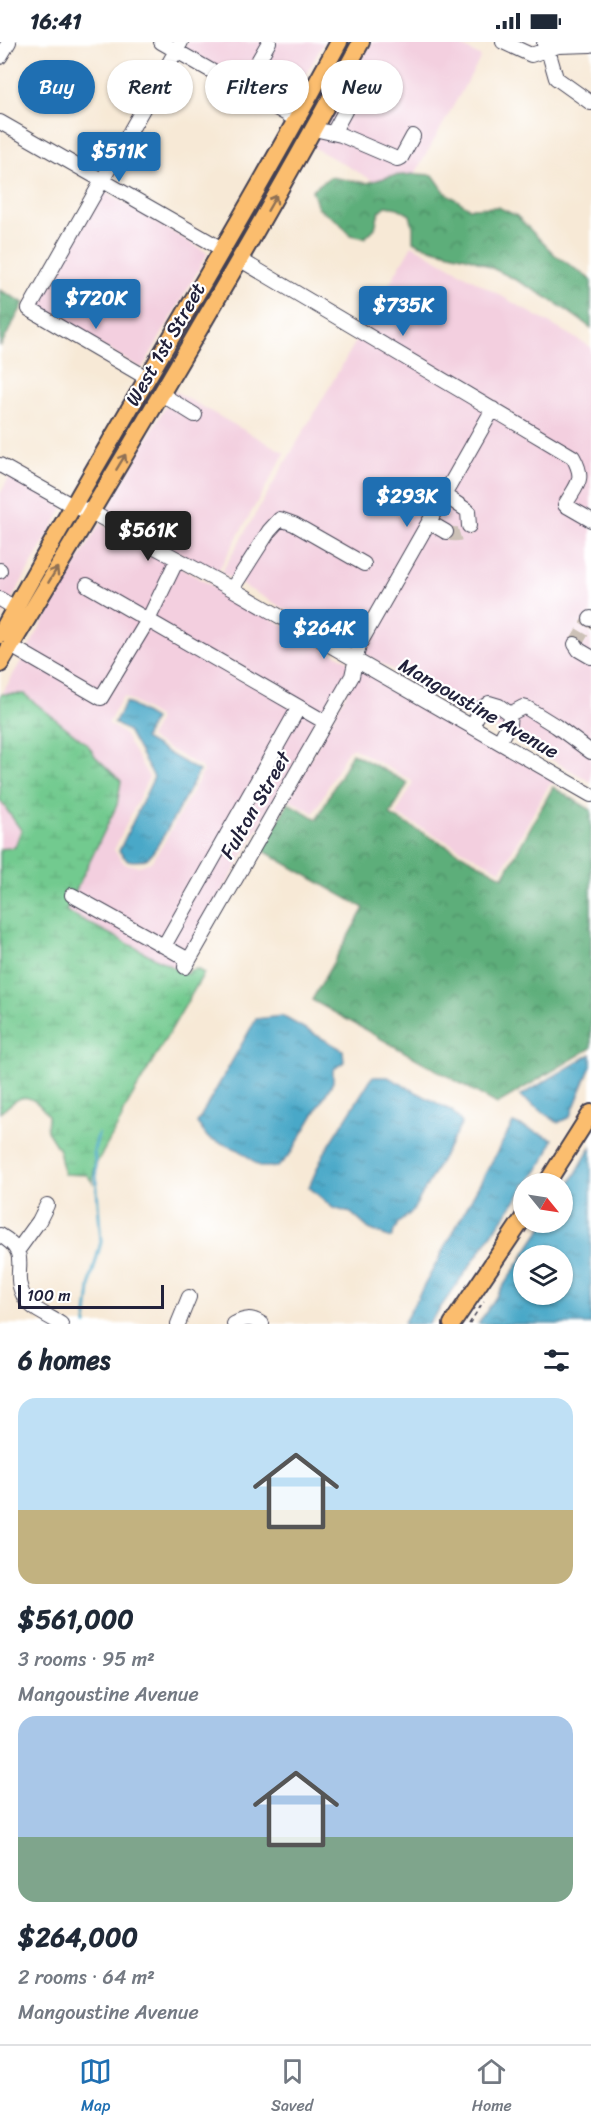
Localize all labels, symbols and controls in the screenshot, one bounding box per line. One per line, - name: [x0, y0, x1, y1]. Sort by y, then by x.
- text: 16:41: [30, 2, 82, 41]
- chip: Buy: [18, 60, 95, 114]
- chip: Rent: [107, 60, 193, 114]
- chip: Filters: [205, 60, 309, 114]
- chip: New: [321, 60, 403, 114]
- pin: $511K: [77, 132, 161, 183]
- text: $511K: [92, 134, 147, 169]
- one-way arrow: [266, 195, 278, 212]
- street label: West 1st Street: [116, 275, 215, 413]
- pin: $720K: [54, 279, 138, 330]
- text: $720K: [65, 281, 127, 316]
- pin: $735K: [361, 286, 445, 337]
- text: $735K: [373, 288, 433, 323]
- one-way arrow: [115, 454, 127, 471]
- pin: $293K: [365, 477, 449, 528]
- text: $293K: [377, 479, 437, 514]
- pin: $561K: [106, 511, 190, 562]
- text: $561K: [119, 513, 177, 548]
- one-way arrow: [48, 567, 60, 584]
- pin: $264K: [282, 609, 366, 660]
- text: $264K: [293, 611, 355, 646]
- street label: Mangoustine Avenue: [392, 648, 566, 769]
- street label: Fulton Street: [210, 744, 301, 866]
- north arrow: [513, 1173, 573, 1233]
- map controls: [513, 1173, 573, 1305]
- button: layers: [513, 1245, 573, 1305]
- text: 100 m: [27, 1281, 71, 1310]
- scale bar: [18, 1282, 164, 1310]
- text: 6 homes: [18, 1337, 110, 1383]
- icon: filters: [540, 1344, 573, 1377]
- icon: home: [242, 1437, 350, 1545]
- text: $561,000: [18, 1596, 134, 1642]
- text: 3 rooms · 95 m²: [18, 1642, 155, 1677]
- text: Mangoustine Avenue: [18, 1677, 199, 1712]
- icon: home: [242, 1755, 350, 1863]
- text: $264,000: [18, 1914, 138, 1960]
- text: 2 rooms · 64 m²: [18, 1960, 155, 1995]
- text: Mangoustine Avenue: [18, 1995, 199, 2030]
- tab: Map: [79, 2055, 112, 2120]
- tab: Saved: [271, 2055, 313, 2120]
- tab: Home: [472, 2055, 512, 2120]

